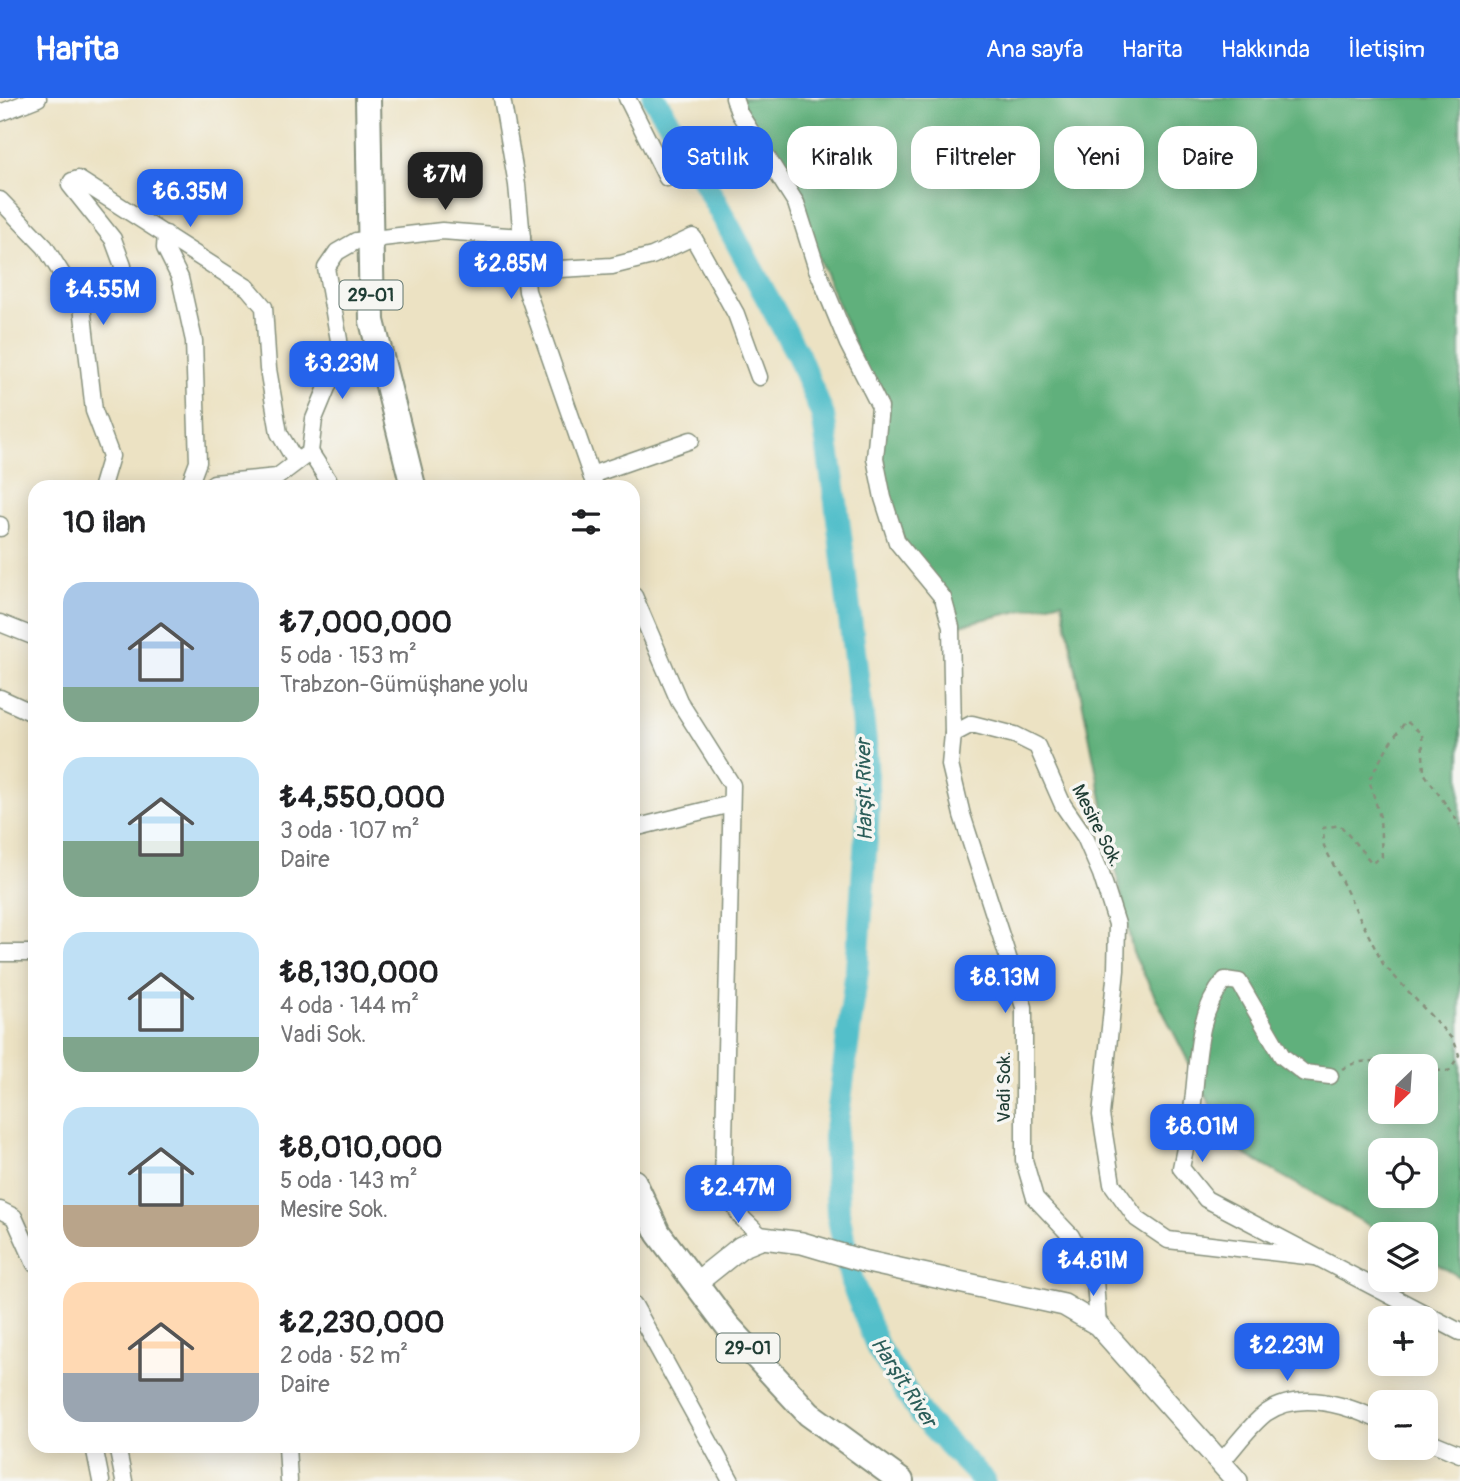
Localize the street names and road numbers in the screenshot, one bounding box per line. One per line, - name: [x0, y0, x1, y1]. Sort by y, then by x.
- road number: 29-01: [340, 280, 402, 310]
- street label: Mesire Sok.: [1066, 780, 1128, 871]
- street label: Vadi Sok.: [992, 1051, 1016, 1123]
- road number: 29-01: [716, 1334, 780, 1363]

